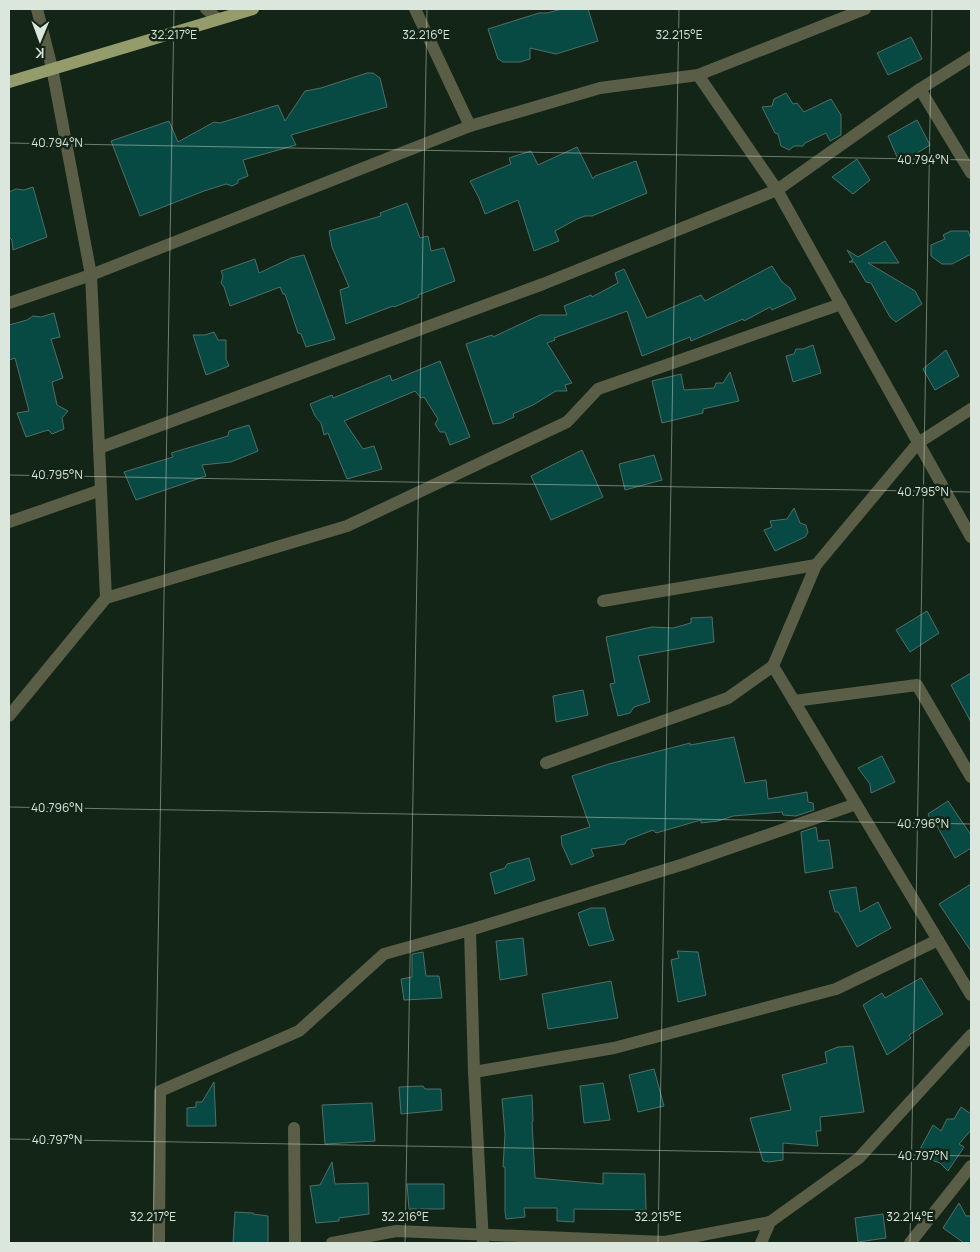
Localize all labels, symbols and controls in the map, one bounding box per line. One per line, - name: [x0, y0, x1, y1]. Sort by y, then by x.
- north arrow: [15, 15, 65, 65]
- text: 32.217°E: [151, 26, 197, 43]
- text: 32.216°E: [402, 26, 450, 43]
- text: 32.215°E: [655, 26, 703, 43]
- text: K: [34, 44, 44, 63]
- text: 40.794°N: [31, 134, 83, 151]
- text: 40.794°N: [897, 151, 949, 168]
- text: 40.795°N: [31, 466, 83, 483]
- text: 40.795°N: [897, 483, 949, 500]
- text: 40.796°N: [31, 799, 83, 816]
- text: 40.796°N: [897, 815, 949, 832]
- text: 40.797°N: [32, 1131, 82, 1148]
- text: 40.797°N: [898, 1147, 948, 1164]
- text: 32.217°E: [130, 1208, 176, 1225]
- text: 32.216°E: [381, 1208, 429, 1225]
- text: 32.215°E: [634, 1208, 682, 1225]
- text: 32.214°E: [886, 1208, 934, 1225]

